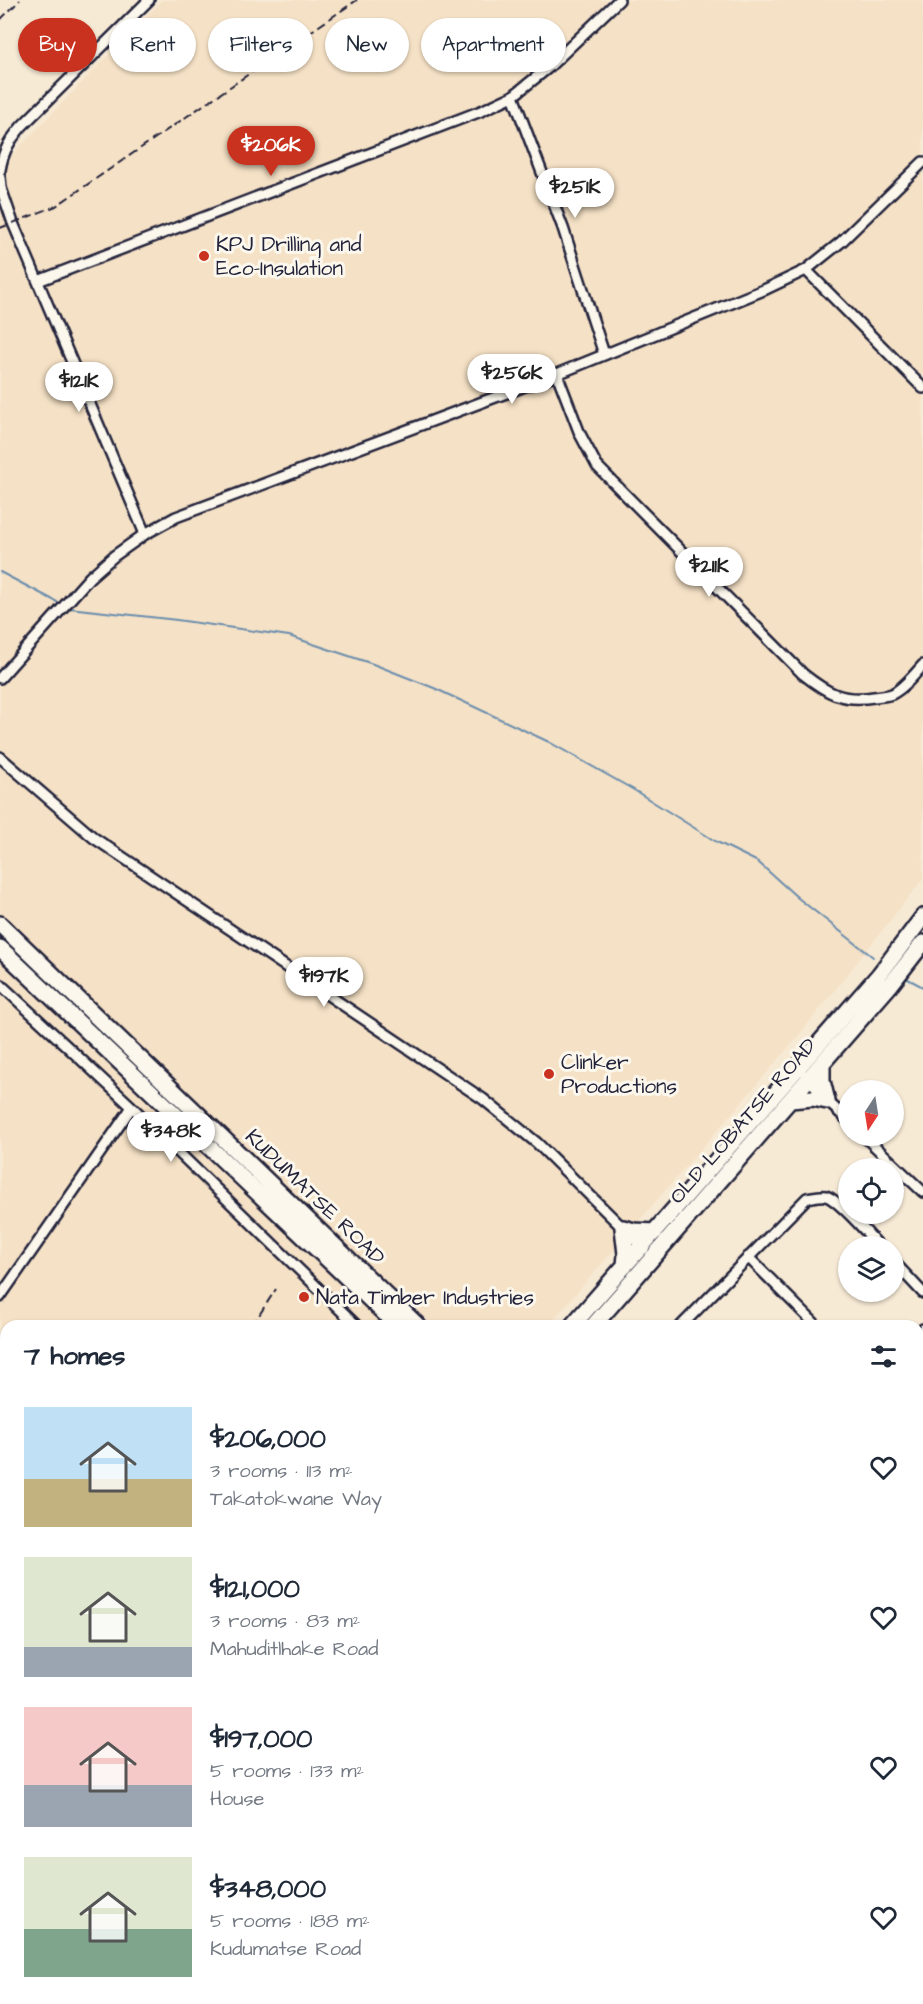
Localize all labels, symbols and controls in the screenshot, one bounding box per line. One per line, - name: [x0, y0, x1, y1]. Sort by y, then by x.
- chip: Buy: [18, 18, 97, 72]
- chip: Rent: [109, 18, 196, 72]
- chip: Filters: [208, 18, 313, 72]
- chip: New: [325, 18, 409, 72]
- chip: Apartment: [421, 18, 566, 72]
- pin: $206K: [229, 126, 313, 177]
- text: $206K: [241, 131, 301, 159]
- pin: $251K: [533, 168, 617, 219]
- text: $251K: [549, 173, 601, 201]
- place label: KPJ Drilling and Eco-Insulation: [216, 230, 362, 283]
- marker: KPJ Drilling and Eco-Insulation: [197, 249, 211, 263]
- pin: $256K: [470, 354, 554, 405]
- text: $256K: [481, 359, 543, 387]
- pin: $121K: [37, 362, 121, 413]
- text: $121K: [59, 367, 99, 395]
- pin: $211K: [667, 547, 751, 598]
- text: $211K: [689, 552, 729, 580]
- pin: $197K: [282, 957, 366, 1008]
- text: $197K: [299, 962, 349, 990]
- street label: OLD LOBATSE ROAD: [663, 1032, 823, 1210]
- place label: Clinker Productions: [561, 1048, 677, 1101]
- marker: Clinker Productions: [542, 1067, 556, 1081]
- north arrow: [838, 1080, 904, 1146]
- map controls: [838, 1080, 904, 1302]
- pin: $348K: [129, 1112, 213, 1163]
- text: $348K: [141, 1117, 201, 1145]
- street label: KUDUMATSE ROAD: [239, 1123, 392, 1272]
- button: locate: [838, 1158, 904, 1224]
- button: layers: [838, 1236, 904, 1302]
- place label: Nata Timber Industries: [316, 1283, 534, 1312]
- marker: Nata Timber Industries: [297, 1290, 311, 1304]
- text: 7 homes: [24, 1338, 125, 1374]
- icon: filters: [867, 1340, 900, 1373]
- text: $206,000: [210, 1421, 326, 1457]
- icon: home: [72, 1431, 144, 1503]
- icon: heart: [867, 1451, 900, 1484]
- text: 3 rooms · 113 m²: [210, 1457, 353, 1485]
- text: Takatokwane Way: [210, 1485, 382, 1513]
- text: $121,000: [210, 1571, 300, 1607]
- icon: home: [72, 1581, 144, 1653]
- icon: heart: [867, 1601, 900, 1634]
- text: 3 rooms · 83 m²: [210, 1607, 360, 1635]
- text: Mahuditlhake Road: [210, 1635, 378, 1663]
- text: $197,000: [210, 1721, 312, 1757]
- icon: home: [72, 1731, 144, 1803]
- icon: heart: [867, 1751, 900, 1784]
- text: 5 rooms · 133 m²: [210, 1757, 364, 1785]
- text: House: [210, 1785, 264, 1813]
- text: $348,000: [210, 1871, 326, 1907]
- icon: home: [72, 1881, 144, 1953]
- icon: heart: [867, 1901, 900, 1934]
- text: 5 rooms · 188 m²: [210, 1907, 370, 1935]
- text: Kudumatse Road: [210, 1935, 361, 1963]

